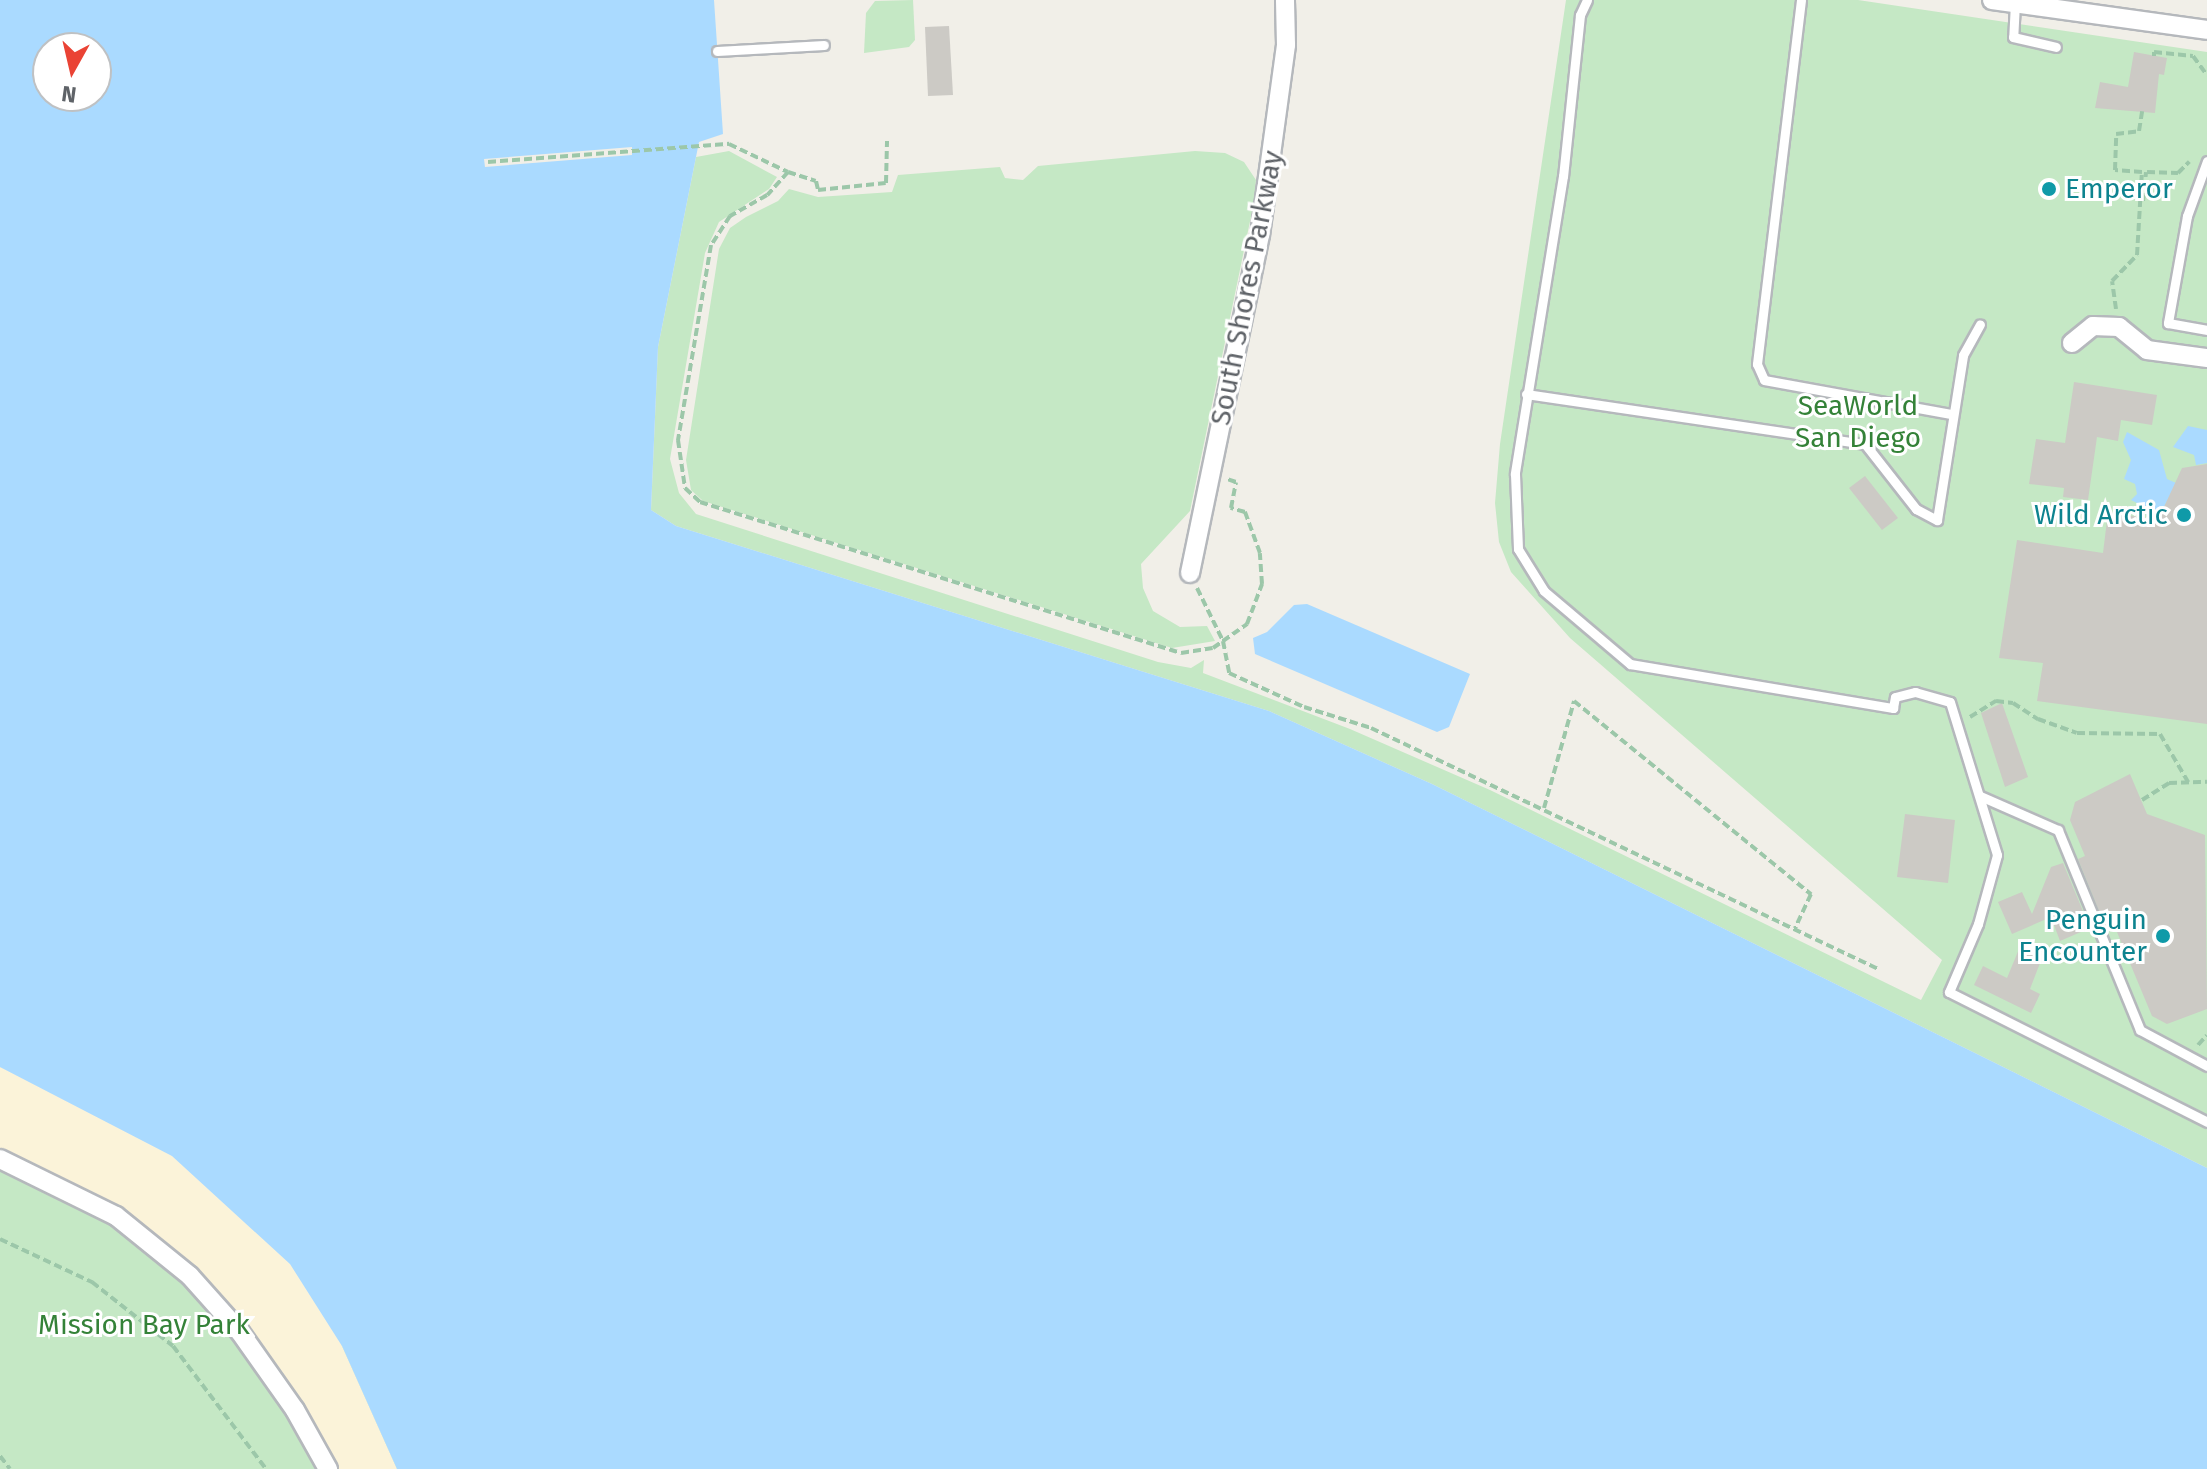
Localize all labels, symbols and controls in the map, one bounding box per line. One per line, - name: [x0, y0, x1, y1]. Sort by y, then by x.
- north arrow: [32, 32, 112, 112]
- text: N: [60, 80, 78, 109]
- street label: South Shores Parkway: [1204, 148, 1290, 428]
- place label: Emperor: [2065, 172, 2173, 206]
- marker: Emperor: [2040, 180, 2058, 198]
- park label: SeaWorld San Diego: [1795, 389, 1921, 455]
- place label: Wild Arctic: [2034, 498, 2168, 532]
- marker: Wild Arctic: [2175, 506, 2193, 524]
- place label: Penguin Encounter: [2018, 903, 2147, 969]
- marker: Penguin Encounter: [2154, 927, 2172, 945]
- park label: Mission Bay Park: [38, 1308, 250, 1342]

